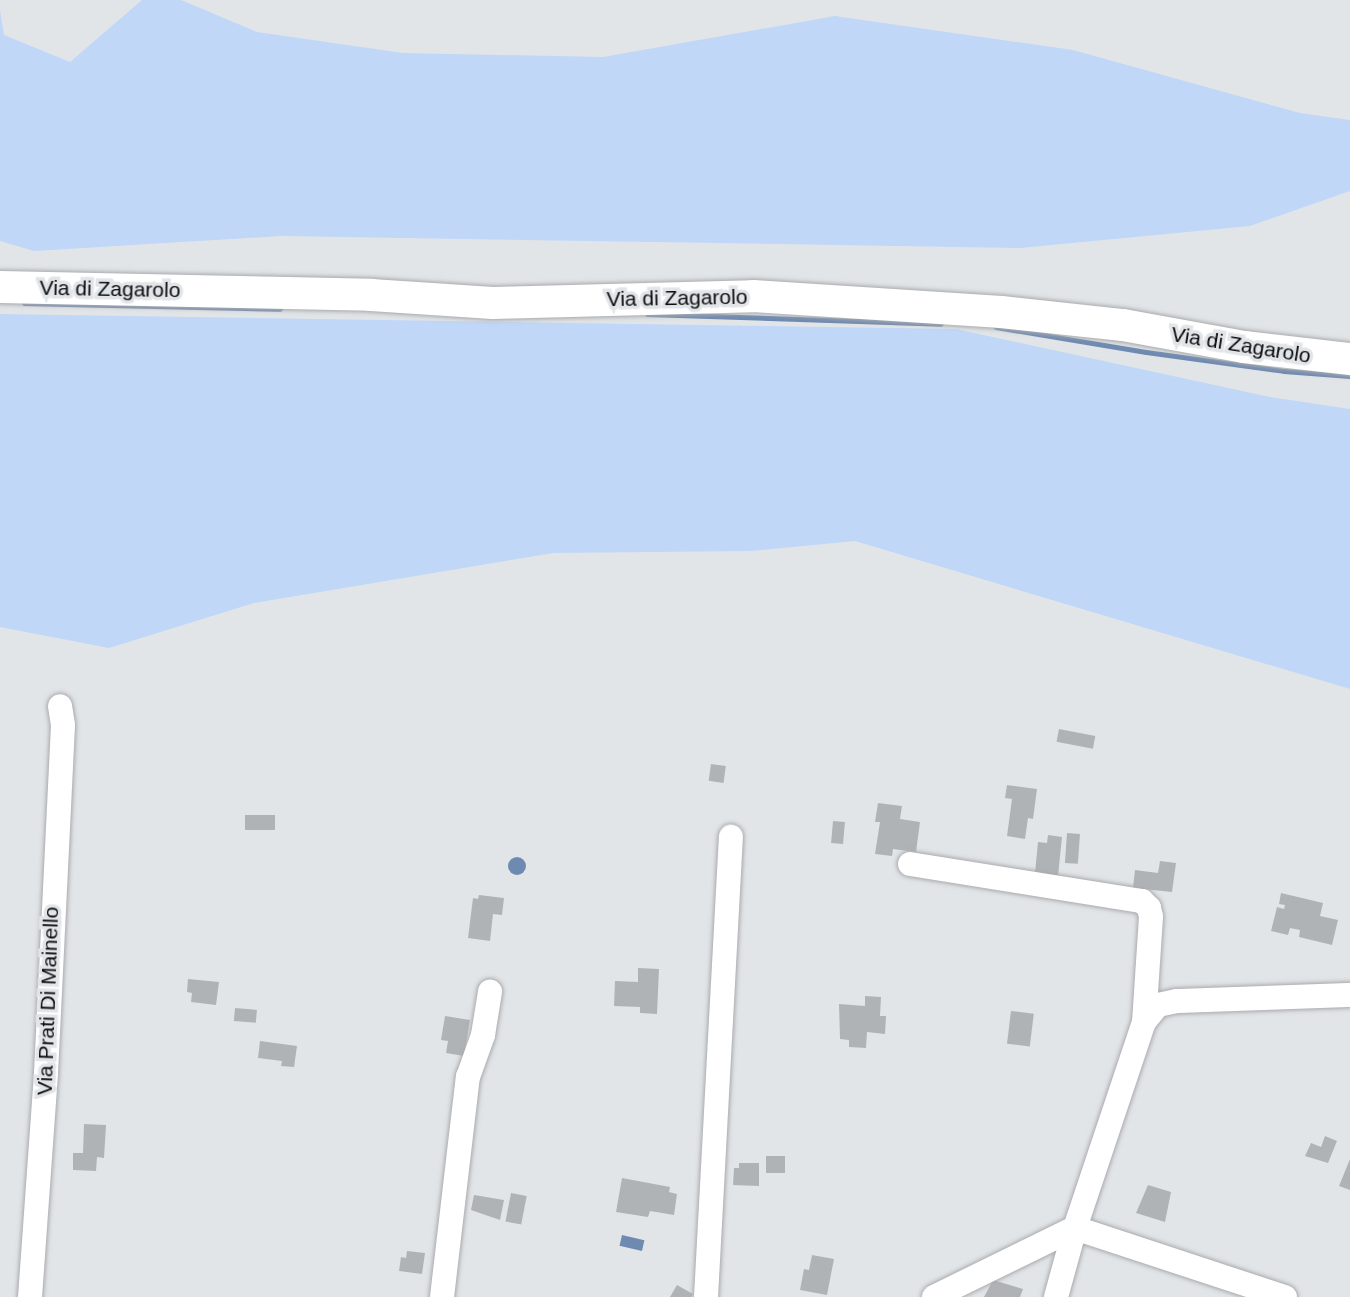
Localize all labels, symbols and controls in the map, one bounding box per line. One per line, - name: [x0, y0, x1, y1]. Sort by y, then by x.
- street label: Via di Zagarolo: [39, 275, 181, 303]
- street label: Via di Zagarolo: [606, 284, 748, 312]
- street label: Via di Zagarolo: [1169, 322, 1313, 368]
- street label: Via Prati Di Mainello: [32, 906, 64, 1096]

